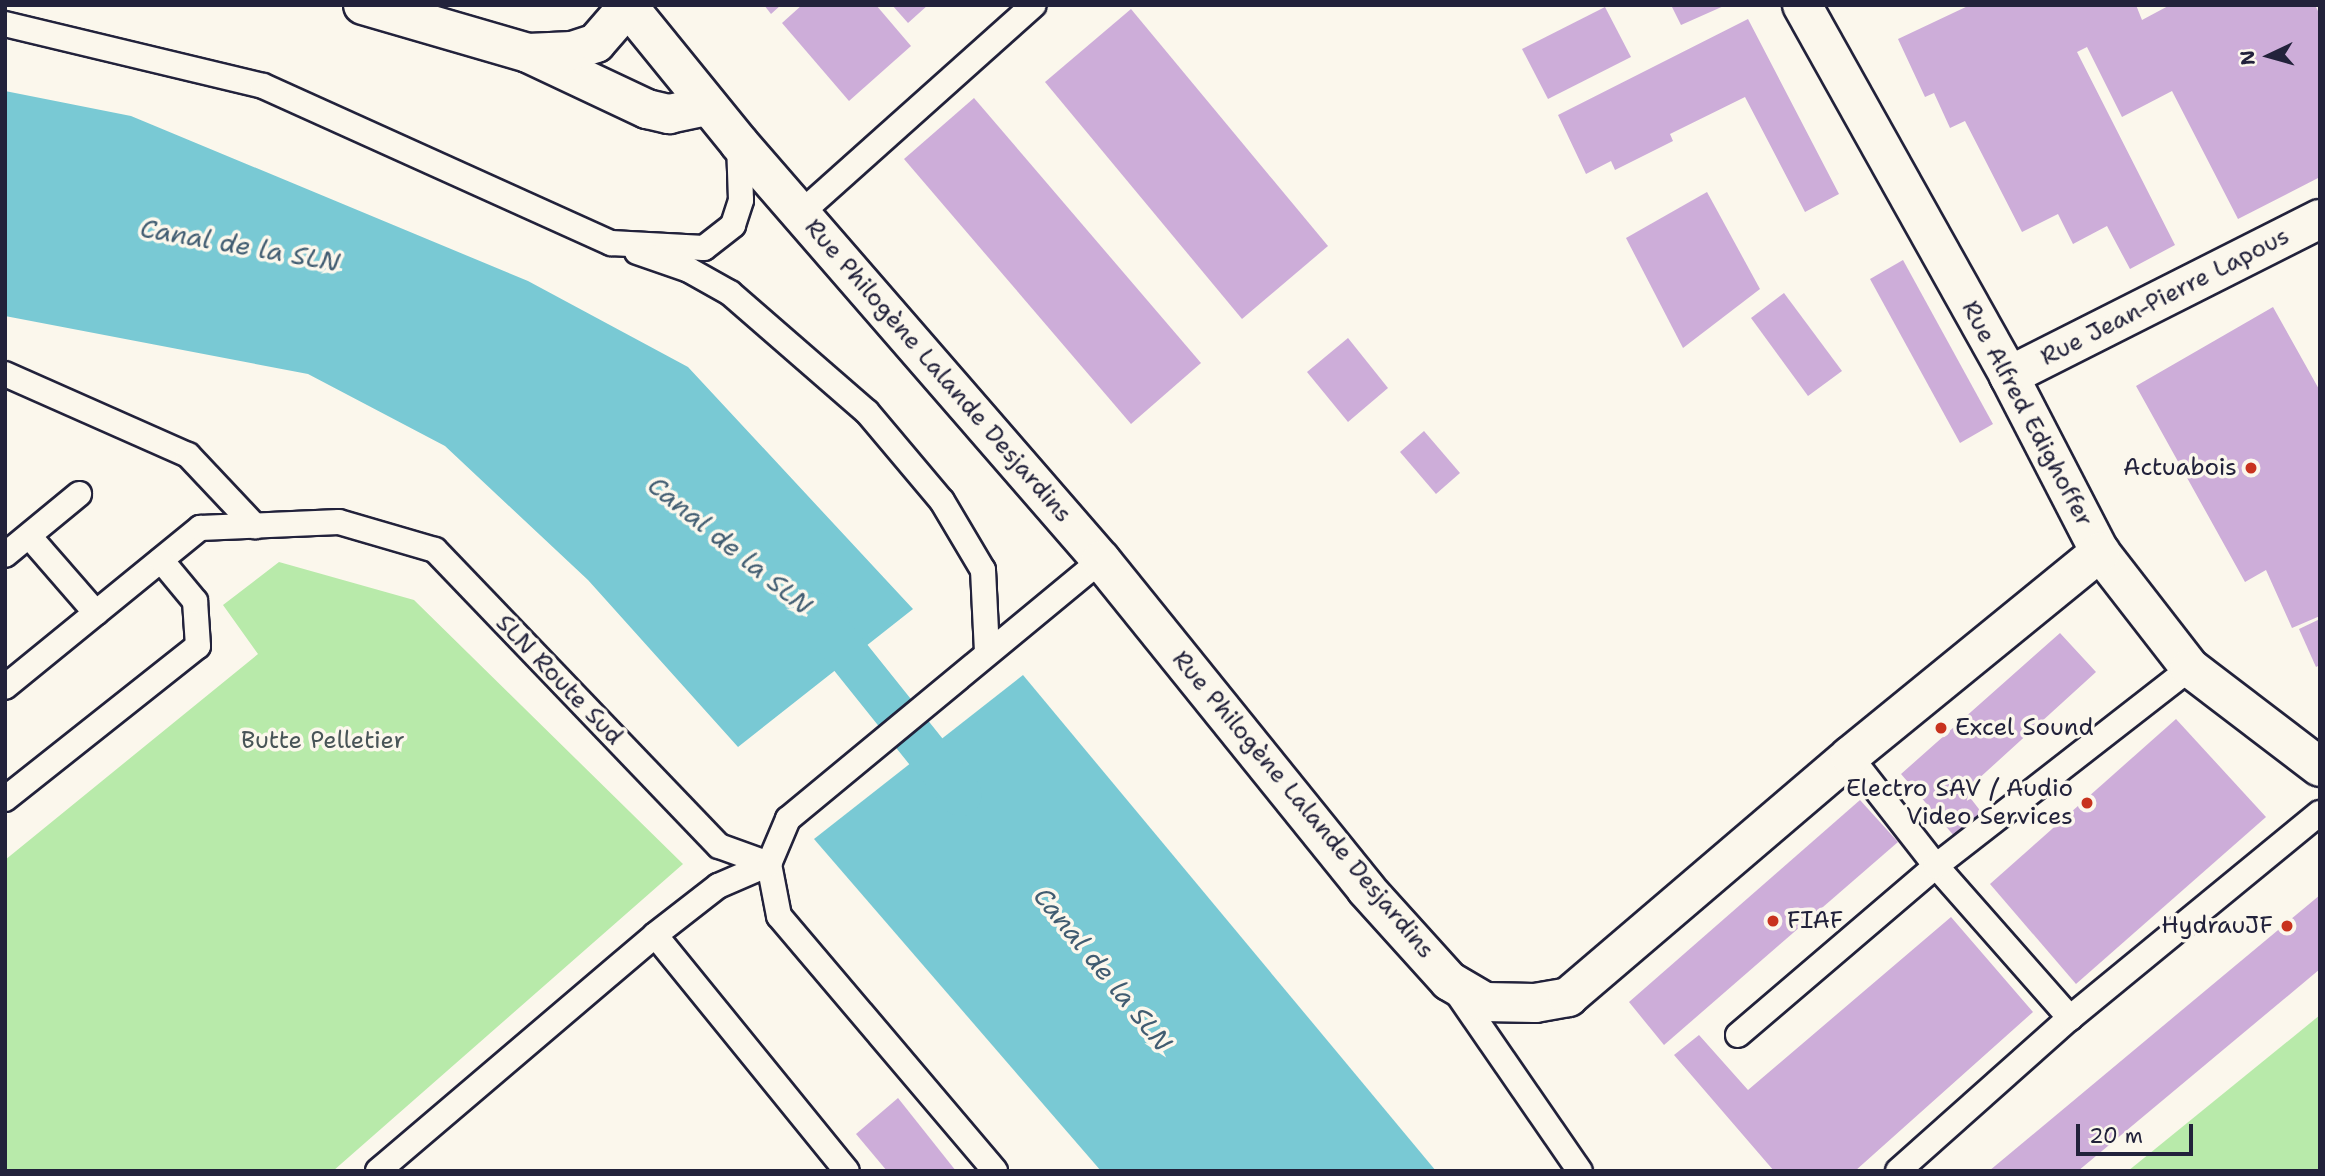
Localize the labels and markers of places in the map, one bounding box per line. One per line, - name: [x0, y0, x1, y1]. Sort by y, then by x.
- place label: Actuabois: [2123, 454, 2237, 482]
- marker: Actuabois: [2243, 460, 2259, 476]
- place label: Excel Sound: [1955, 714, 2094, 742]
- marker: Excel Sound: [1933, 720, 1949, 736]
- place label: Electro SAV / Audio Video Services: [1846, 775, 2073, 831]
- marker: Electro SAV / Audio Video Services: [2079, 795, 2095, 811]
- place label: FIAF: [1787, 907, 1843, 935]
- place label: HydrauJF: [2161, 912, 2273, 940]
- marker: FIAF: [1765, 913, 1781, 929]
- marker: HydrauJF: [2279, 918, 2295, 934]

